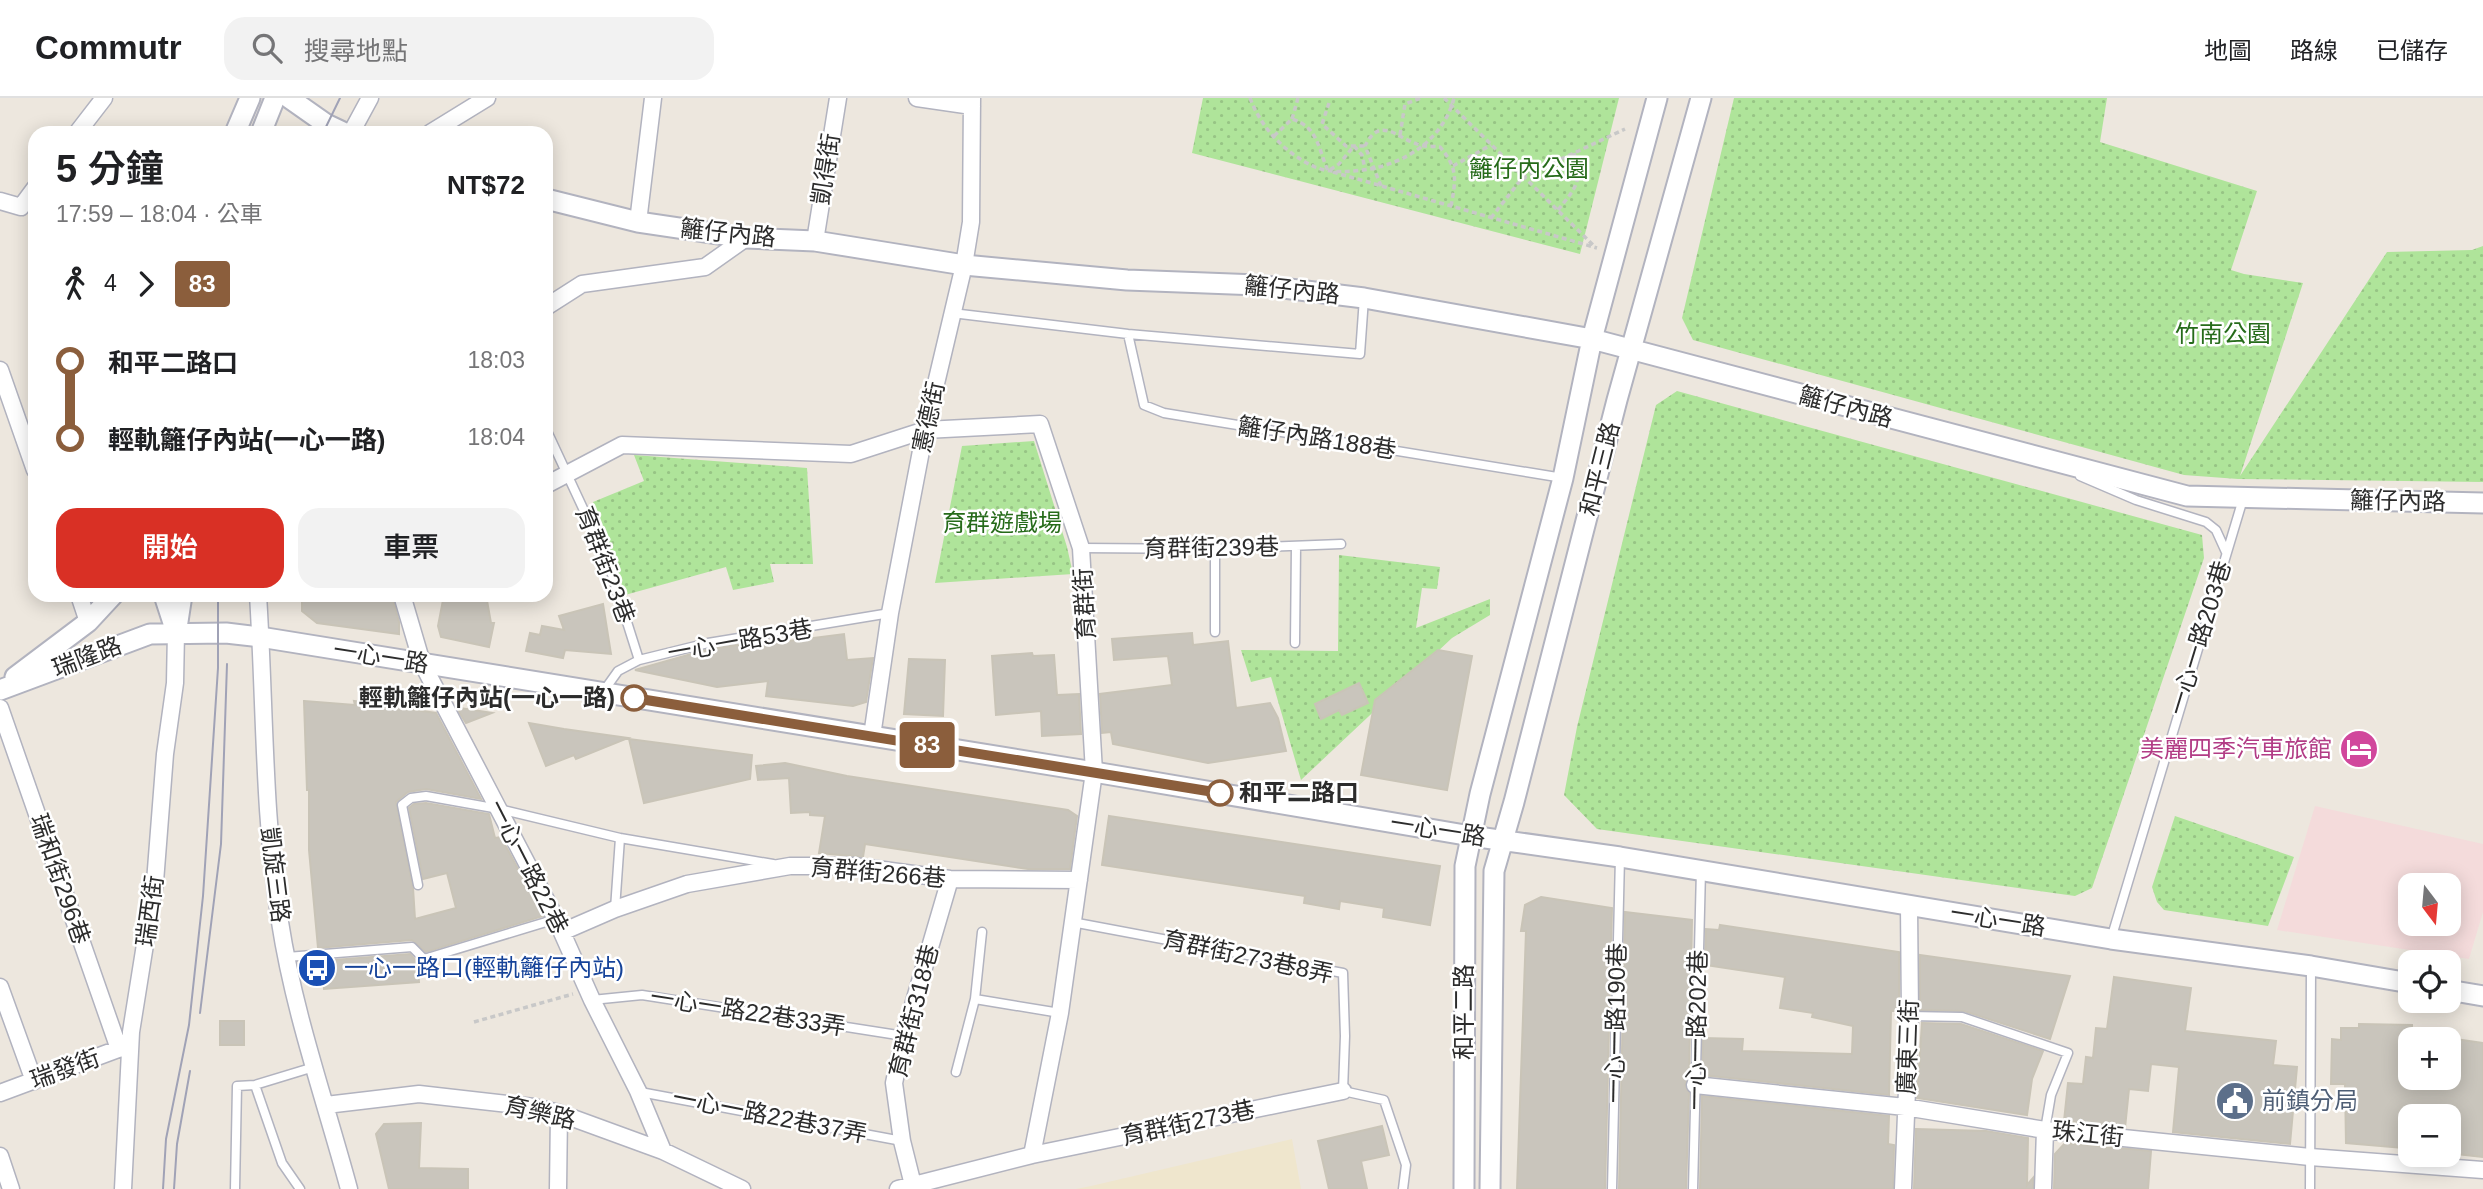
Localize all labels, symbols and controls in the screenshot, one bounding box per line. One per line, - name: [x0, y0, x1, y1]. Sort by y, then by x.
- search box: [224, 17, 714, 80]
- text: Commutr: [35, 29, 182, 66]
- icon: search: [248, 29, 286, 67]
- text: 搜尋地點: [304, 36, 408, 66]
- text: 地圖: [2204, 37, 2252, 64]
- text: 路線: [2290, 37, 2338, 64]
- text: 已儲存: [2376, 37, 2448, 64]
- street label: 凱得街: [807, 131, 844, 207]
- text: 5 分鐘: [56, 148, 164, 190]
- park label: 籬仔內公園: [1469, 155, 1589, 182]
- text: NT$72: [447, 170, 525, 200]
- text: 17:59 – 18:04 · 公車: [56, 201, 263, 227]
- street label: 籬仔內路: [679, 214, 777, 251]
- icon: walk: [56, 265, 94, 303]
- icon: forward: [127, 265, 165, 303]
- text: 4: [104, 270, 117, 296]
- text: 83: [189, 270, 216, 297]
- street label: 籬仔內路: [1243, 271, 1341, 308]
- park label: 竹南公園: [2175, 320, 2271, 347]
- text: 18:03: [467, 347, 525, 373]
- text: 和平二路口: [108, 348, 238, 378]
- street label: 憲德街: [908, 379, 949, 455]
- street label: 籬仔內路: [1796, 381, 1896, 432]
- street label: 籬仔內路188巷: [1236, 412, 1398, 463]
- street label: 和平三路: [1575, 419, 1624, 519]
- text: 18:04: [467, 424, 525, 450]
- text: 輕軌籬仔內站(一心一路): [108, 425, 385, 455]
- street label: 籬仔內路: [2350, 486, 2446, 515]
- street label: 育群街23巷: [571, 503, 640, 627]
- button: 開始: [56, 508, 284, 588]
- button: 車票: [298, 508, 525, 588]
- park label: 育群遊戲場: [942, 509, 1062, 536]
- street label: 育群街239巷: [1143, 533, 1279, 562]
- street label: 一心一路203巷: [2163, 557, 2236, 718]
- street label: 育群街: [1069, 567, 1100, 641]
- street label: 一心一路53巷: [665, 614, 814, 667]
- street label: 瑞隆路: [48, 631, 125, 682]
- street label: 一心一路: [332, 636, 431, 677]
- place label: 輕軌籬仔內站(一心一路): [359, 684, 615, 711]
- marker: 輕軌籬仔內站(一心一路): [621, 685, 647, 711]
- line badge: 83: [895, 722, 958, 768]
- hotel icon: 美麗四季汽車旅館: [2338, 728, 2380, 770]
- text: 83: [914, 731, 940, 758]
- place label: 美麗四季汽車旅館: [2140, 735, 2332, 762]
- place label: 和平二路口: [1239, 779, 1359, 806]
- marker: 和平二路口: [1207, 780, 1233, 806]
- street label: 一心一路22巷: [483, 795, 574, 938]
- street label: 一心一路: [1389, 809, 1488, 850]
- street label: 瑞和街296巷: [26, 810, 95, 948]
- street label: 凱旋三路: [256, 826, 295, 924]
- street label: 育群街266巷: [809, 853, 947, 892]
- street label: 瑞西街: [131, 873, 168, 948]
- north arrow: [2398, 873, 2460, 936]
- map controls: [2398, 873, 2461, 1167]
- street label: 一心一路: [1949, 899, 2048, 940]
- street label: 育群街273巷8弄: [1160, 925, 1336, 988]
- street label: 育群街318巷: [884, 942, 943, 1080]
- street label: 一心一路190巷: [1601, 943, 1630, 1103]
- bus stop icon: 一心一路口(輕軌籬仔內站): [296, 947, 338, 989]
- street label: 一心一路202巷: [1682, 950, 1711, 1110]
- button: locate: [2398, 950, 2461, 1013]
- place label: 一心一路口(輕軌籬仔內站): [344, 954, 624, 981]
- street label: 和平二路: [1450, 964, 1477, 1060]
- street label: 一心一路22巷33弄: [648, 983, 848, 1040]
- street label: 廣東三街: [1892, 999, 1923, 1095]
- button: +: [2398, 1027, 2461, 1090]
- street label: 瑞發街: [26, 1044, 103, 1094]
- public building icon: 前鎮分局: [2214, 1080, 2256, 1122]
- street label: 一心一路22巷37弄: [671, 1083, 870, 1148]
- place label: 前鎮分局: [2262, 1087, 2358, 1114]
- street label: 育樂路: [502, 1091, 578, 1134]
- street label: 育群街273巷: [1119, 1095, 1257, 1150]
- button: −: [2398, 1104, 2461, 1167]
- street label: 珠江街: [2051, 1116, 2125, 1151]

